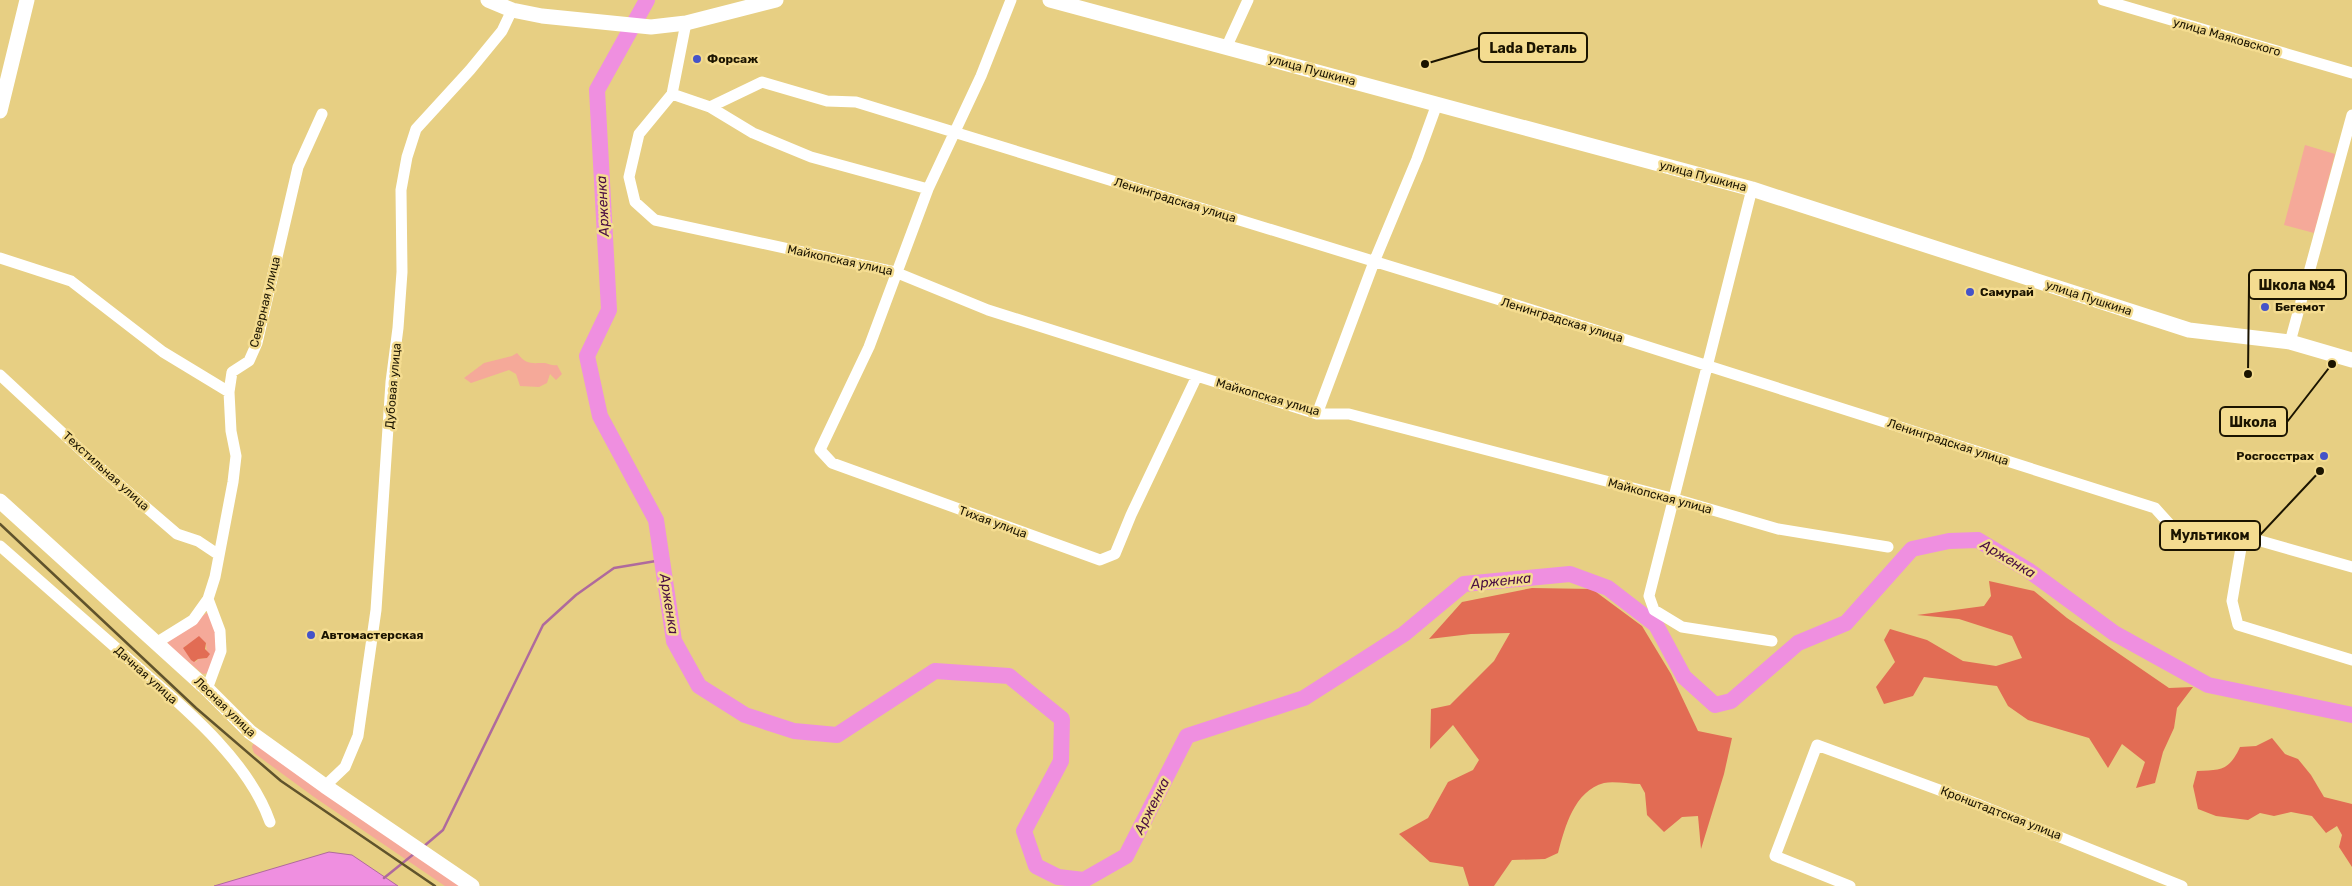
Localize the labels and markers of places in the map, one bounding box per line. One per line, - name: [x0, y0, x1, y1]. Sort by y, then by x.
- callout: Lada Dеталь: [1479, 33, 1587, 62]
- place label: Форсаж: [707, 52, 758, 66]
- marker: Форсаж: [691, 53, 703, 65]
- callout: Школа №4: [2249, 270, 2346, 299]
- place label: Самурай: [1980, 285, 2034, 299]
- marker: Самурай: [1964, 286, 1976, 298]
- place label: Бегемот: [2275, 300, 2326, 314]
- marker: Бегемот: [2259, 301, 2271, 313]
- callout: Школа: [2220, 407, 2287, 436]
- place label: Росгосстрах: [2236, 449, 2314, 463]
- marker: Росгосстрах: [2318, 450, 2330, 462]
- callout: Мультиком: [2160, 521, 2260, 550]
- place label: Автомастерская: [321, 628, 424, 642]
- marker: Автомастерская: [305, 629, 317, 641]

